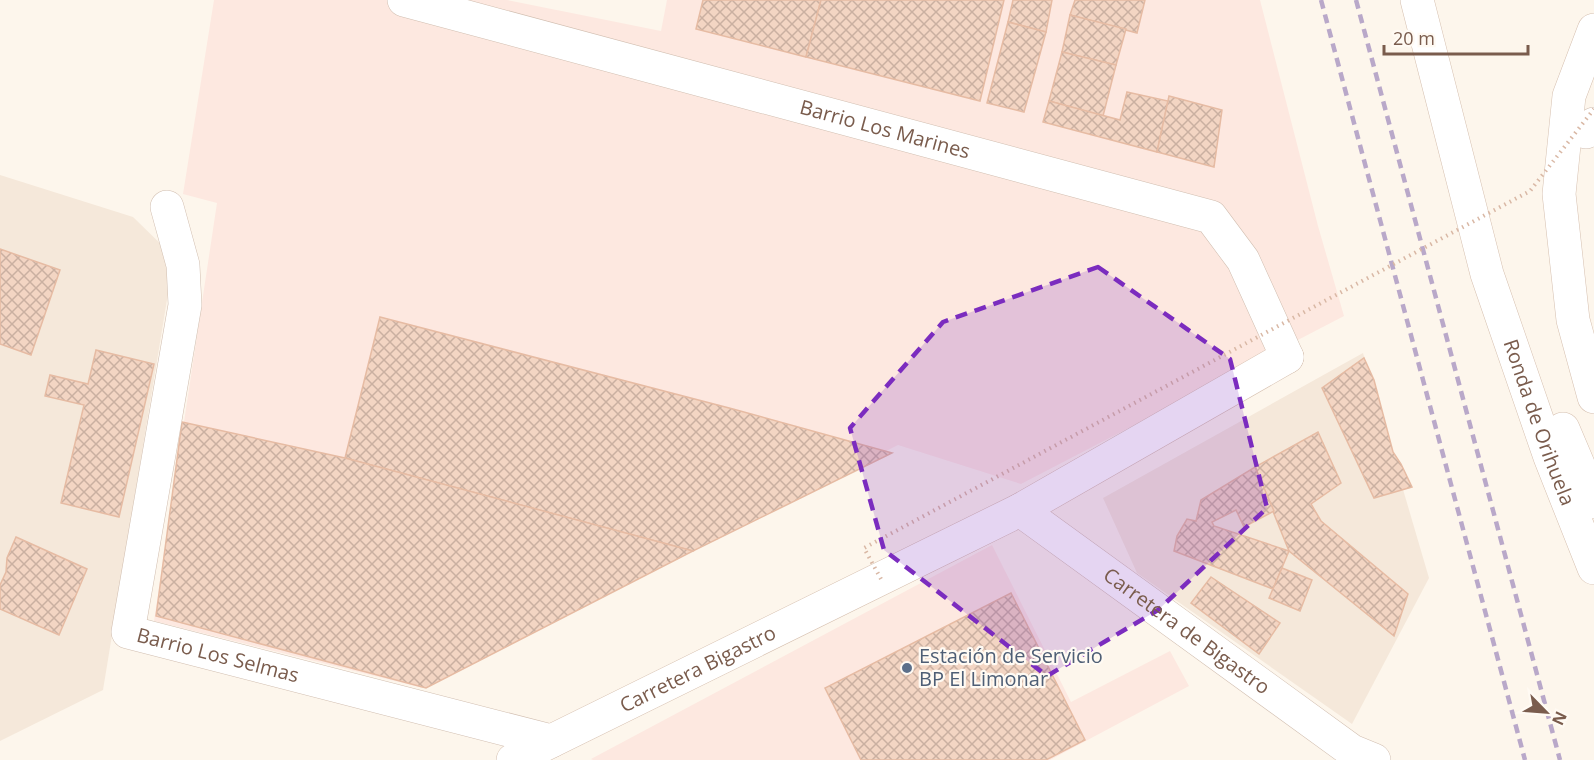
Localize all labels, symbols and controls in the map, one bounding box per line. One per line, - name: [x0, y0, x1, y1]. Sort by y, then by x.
- scale bar: [1384, 18, 1528, 56]
- text: 20 m: [1393, 26, 1435, 50]
- street label: Barrio Los Marines: [797, 93, 973, 165]
- street label: Ronda de Orihuela: [1497, 336, 1582, 509]
- street label: Carretera de Bigastro: [1098, 561, 1276, 700]
- street label: Carretera Bigastro: [615, 619, 780, 718]
- street label: Barrio Los Selmas: [134, 621, 302, 689]
- place label: Estación de Servicio BP El Limonar: [919, 642, 1103, 692]
- marker: Estación de Servicio BP El Limonar: [900, 661, 914, 675]
- north arrow: [1516, 682, 1576, 742]
- text: N: [1547, 708, 1572, 729]

